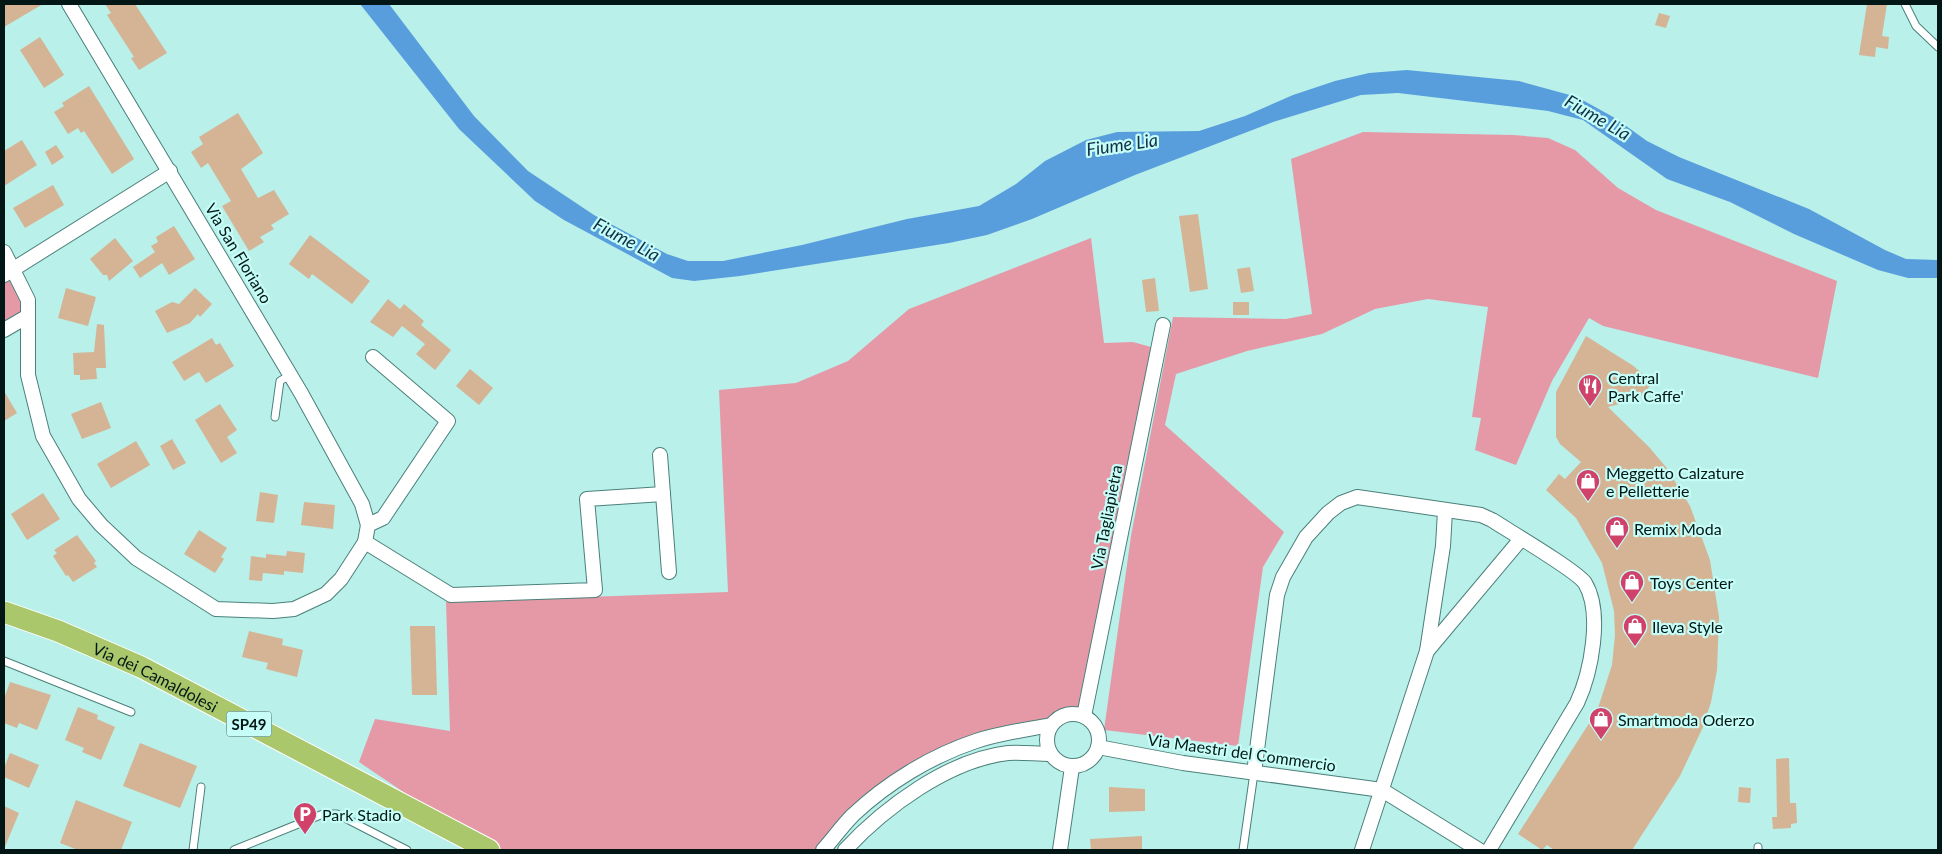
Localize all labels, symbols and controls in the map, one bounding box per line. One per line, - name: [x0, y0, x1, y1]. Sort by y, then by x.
- water label: Fiume Lia: [1561, 89, 1635, 145]
- water label: Fiume Lia: [1085, 128, 1159, 160]
- street label: Via San Floriano: [202, 199, 276, 307]
- water label: Fiume Lia: [590, 212, 664, 266]
- place label: Central Park Caffe': [1608, 368, 1684, 405]
- restaurant icon: Central Park Caffe': [1577, 373, 1603, 407]
- street label: Via Tagliapietra: [1087, 463, 1125, 571]
- place label: Meggetto Calzature e Pelletterie: [1606, 463, 1744, 500]
- shop icon: Meggetto Calzature e Pelletterie: [1575, 468, 1601, 502]
- shop icon: Remix Moda: [1604, 515, 1630, 549]
- place label: Remix Moda: [1634, 519, 1722, 538]
- shop icon: Toys Center: [1619, 569, 1645, 603]
- place label: Toys Center: [1650, 573, 1733, 592]
- shop icon: Ileva Style: [1622, 613, 1648, 647]
- place label: Ileva Style: [1652, 617, 1723, 636]
- street label: Via dei Camaldolesi: [90, 638, 221, 715]
- shop icon: Smartmoda Oderzo: [1588, 706, 1614, 740]
- place label: Smartmoda Oderzo: [1618, 710, 1755, 729]
- road number: SP49: [226, 712, 272, 736]
- street label: Via Maestri del Commercio: [1147, 729, 1337, 775]
- parking icon: Park Stadio: [292, 801, 318, 835]
- place label: Park Stadio: [322, 805, 401, 824]

